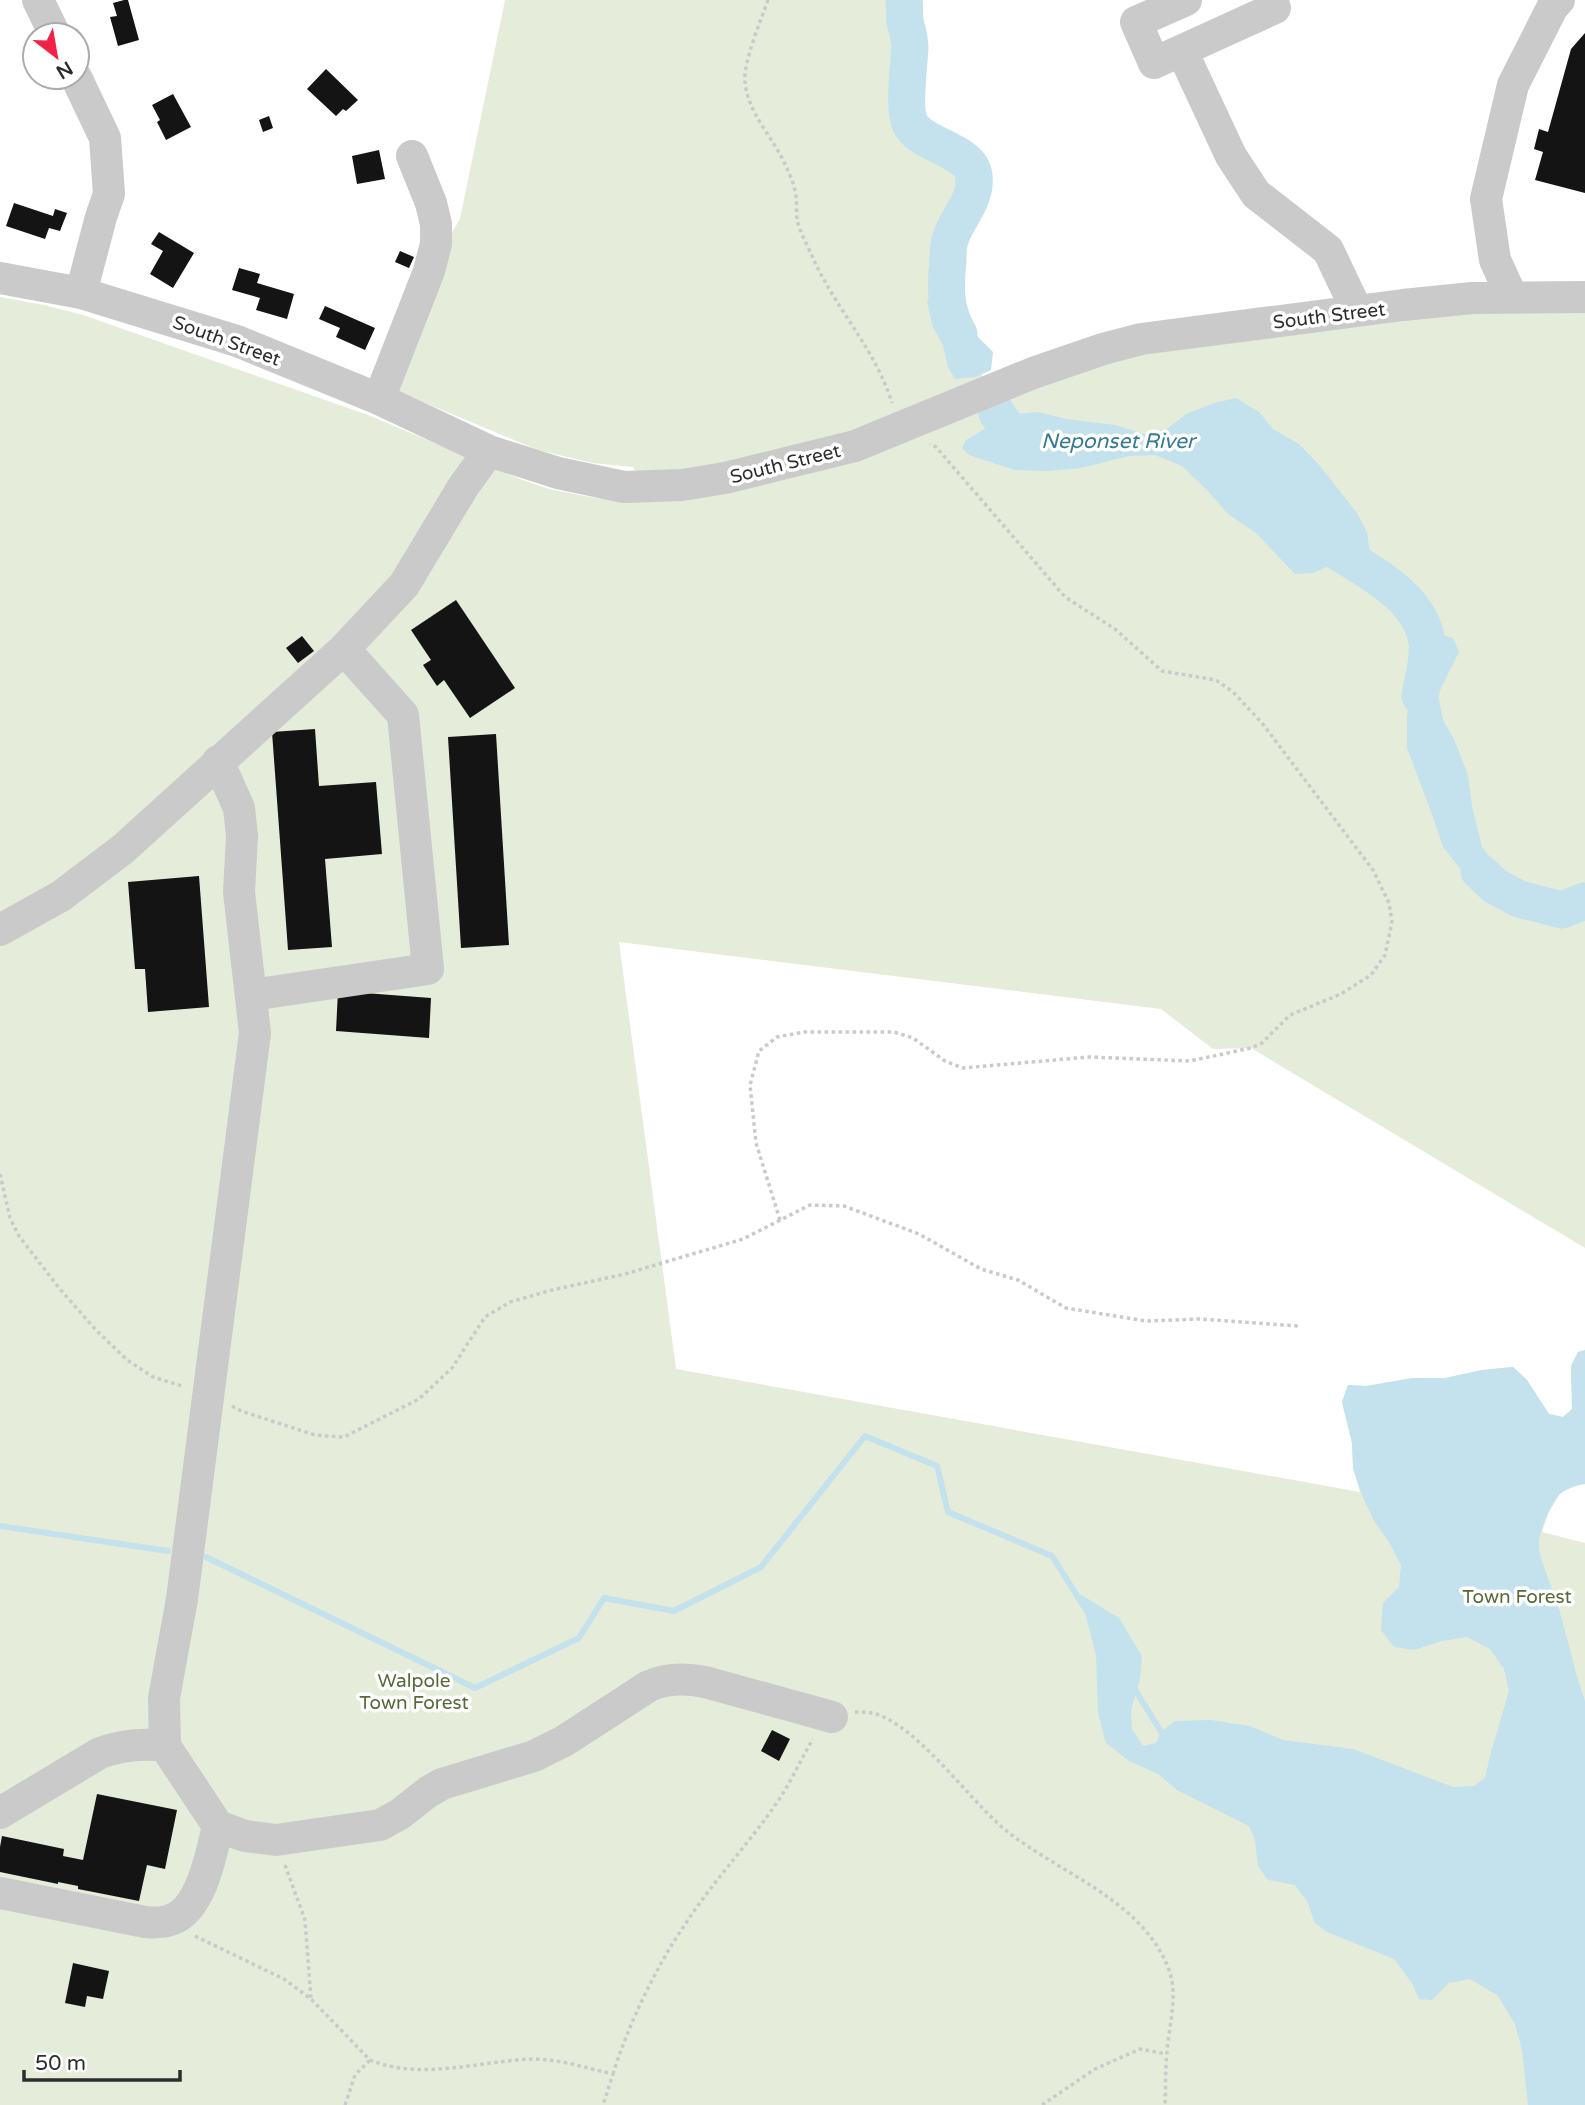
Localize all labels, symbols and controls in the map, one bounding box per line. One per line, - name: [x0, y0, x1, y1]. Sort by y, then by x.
- north arrow: [21, 21, 91, 91]
- text: N: [52, 56, 76, 83]
- street label: South Street: [1272, 298, 1386, 334]
- street label: South Street: [170, 311, 283, 371]
- water label: Neponset River: [1041, 429, 1198, 454]
- street label: South Street: [728, 440, 843, 488]
- park label: Town Forest: [1462, 1586, 1572, 1608]
- park label: Walpole Town Forest: [359, 1670, 469, 1714]
- scale bar: [24, 2038, 180, 2082]
- text: 50 m: [35, 2051, 86, 2076]

